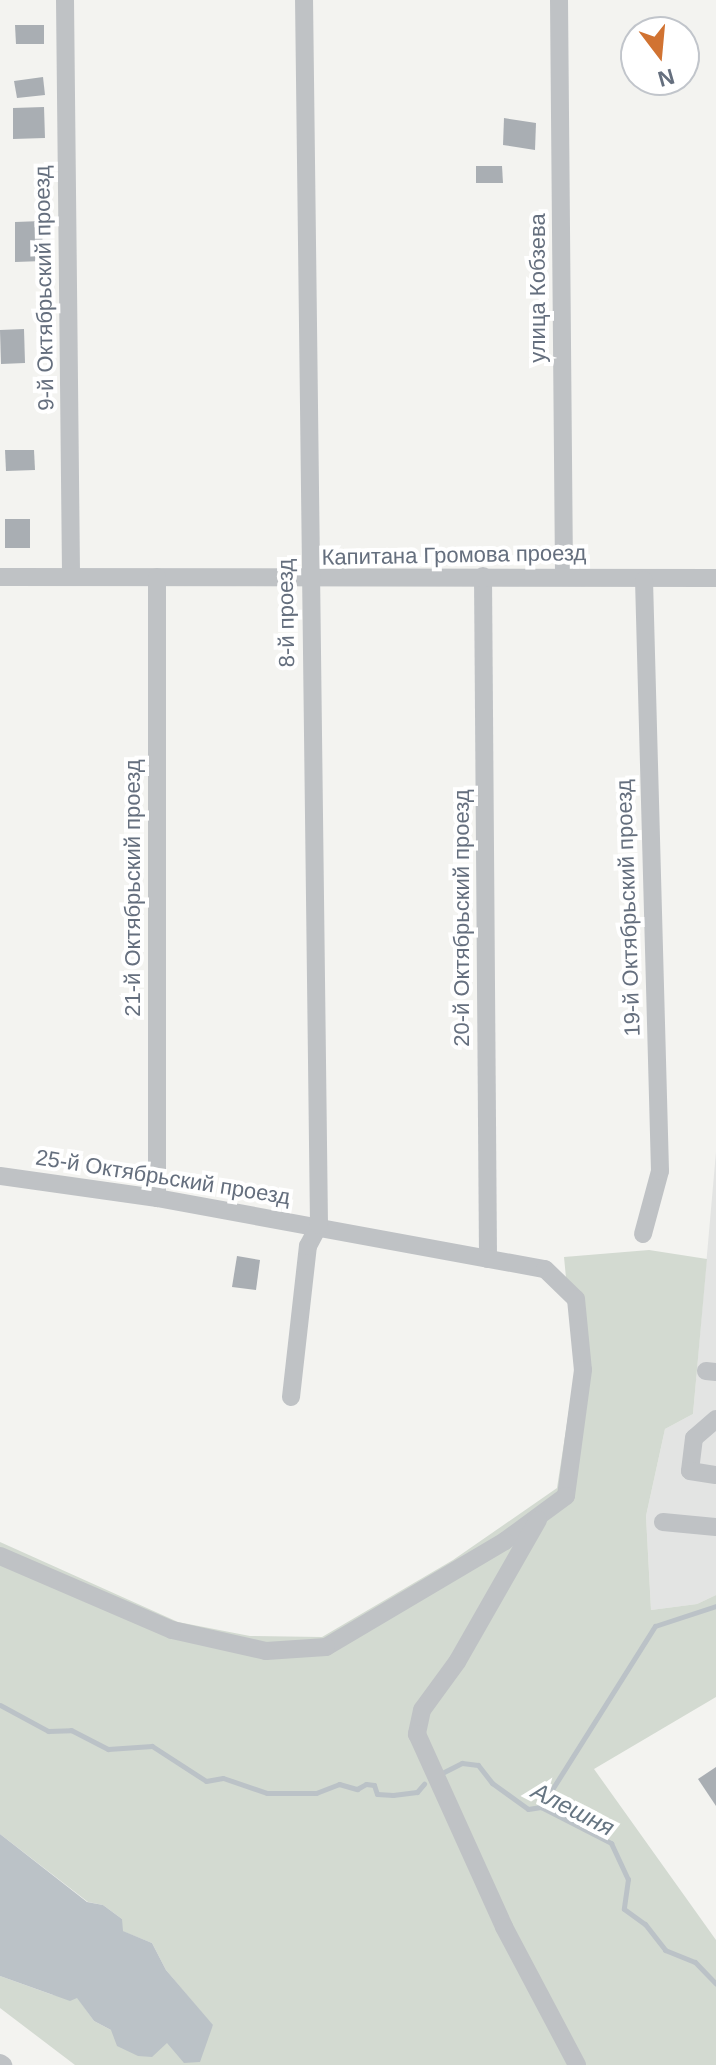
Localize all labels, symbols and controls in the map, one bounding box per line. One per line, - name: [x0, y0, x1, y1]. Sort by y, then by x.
- north arrow: [620, 16, 700, 96]
- text: N: [655, 63, 677, 92]
- street label: 9-й Октябрьский проезд: [29, 165, 59, 411]
- street label: улица Кобзева: [525, 213, 551, 363]
- street label: Капитана Громова проезд: [321, 539, 587, 571]
- street label: 8-й проезд: [272, 559, 300, 667]
- street label: 21-й Октябрьский проезд: [120, 759, 146, 1017]
- street label: 19-й Октябрьский проезд: [610, 779, 646, 1037]
- street label: 20-й Октябрьский проезд: [449, 789, 475, 1047]
- street label: 25-й Октябрьский проезд: [34, 1144, 292, 1210]
- water label: Алешня: [527, 1776, 619, 1842]

